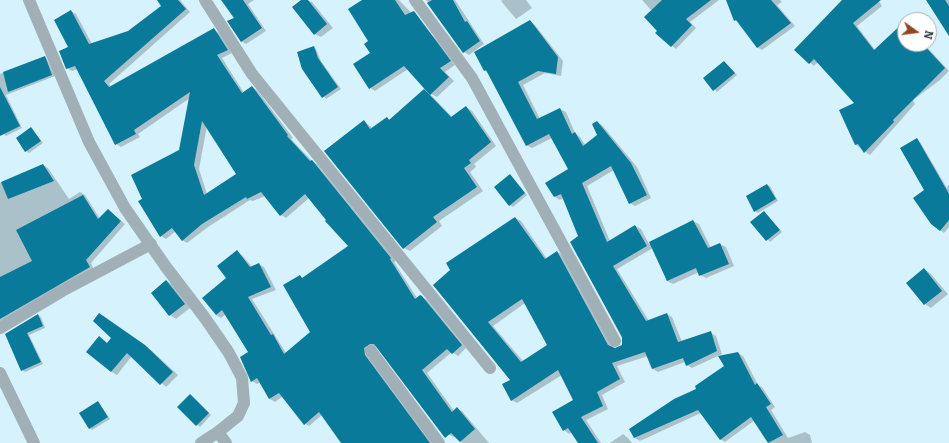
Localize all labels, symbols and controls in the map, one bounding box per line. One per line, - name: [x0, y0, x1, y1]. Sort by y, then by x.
- north arrow: [897, 12, 937, 52]
- text: N: [921, 29, 935, 40]

